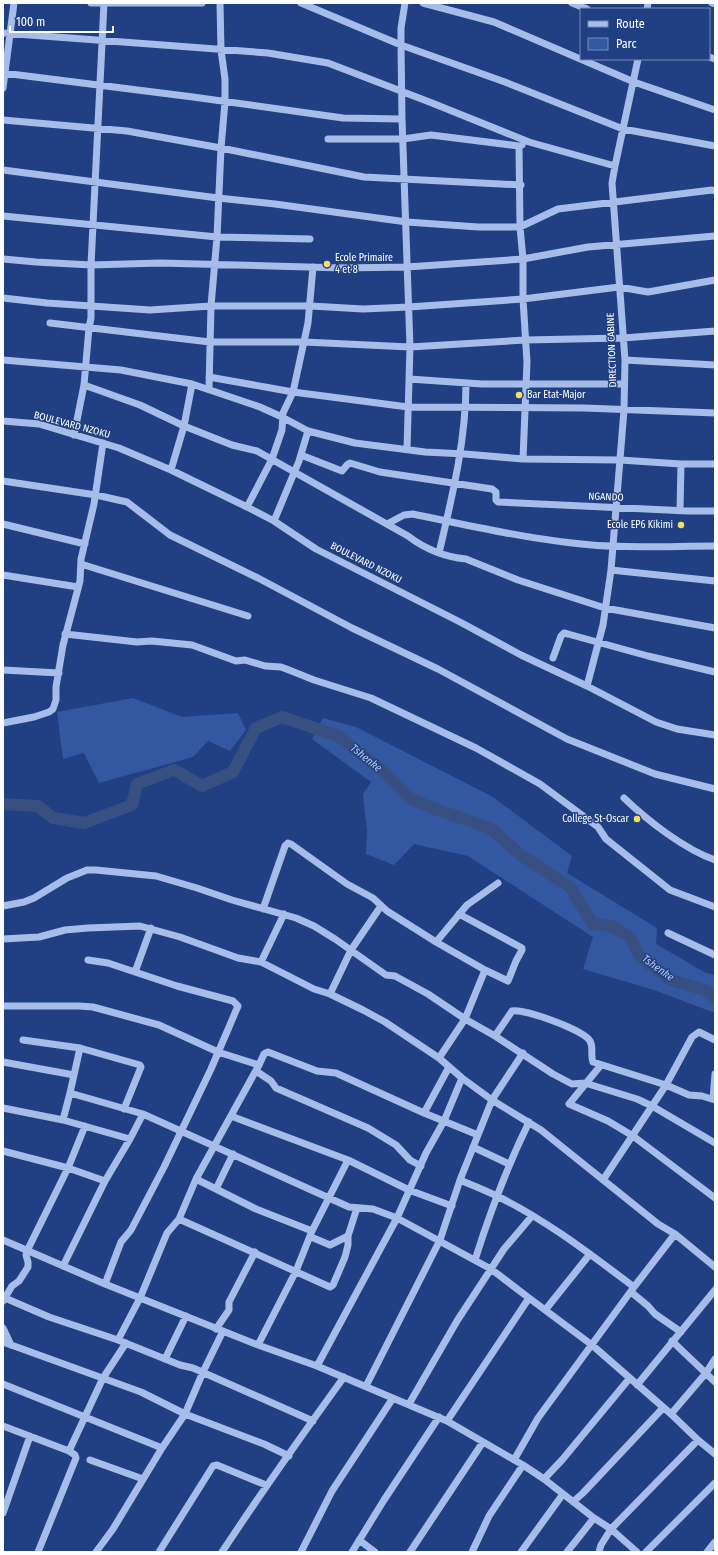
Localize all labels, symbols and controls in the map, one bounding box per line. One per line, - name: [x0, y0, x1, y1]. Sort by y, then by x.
- scale bar: [10, 8, 113, 34]
- legend: [580, 8, 710, 60]
- text: 100 m: [16, 15, 45, 29]
- text: Route: [616, 17, 645, 31]
- text: Parc: [616, 37, 637, 51]
- place label: Ecole Primaire 4 et 8: [335, 252, 393, 276]
- marker: Ecole Primaire 4 et 8: [322, 259, 332, 269]
- street label: DIRECTION CABINE: [605, 312, 619, 387]
- place label: Bar Etat-Major: [527, 389, 586, 401]
- marker: Bar Etat-Major: [514, 390, 524, 400]
- street label: BOULEVARD NZOKU: [33, 409, 112, 441]
- street label: NGANDO: [588, 490, 624, 504]
- place label: Ecole EP6 Kikimi: [607, 519, 673, 531]
- marker: Ecole EP6 Kikimi: [676, 520, 686, 530]
- street label: BOULEVARD NZOKU: [328, 540, 404, 586]
- water label: Tshenke: [348, 741, 384, 775]
- place label: College St-Oscar: [562, 813, 630, 825]
- marker: College St-Oscar: [632, 814, 642, 824]
- water label: Tshenke: [639, 952, 677, 984]

